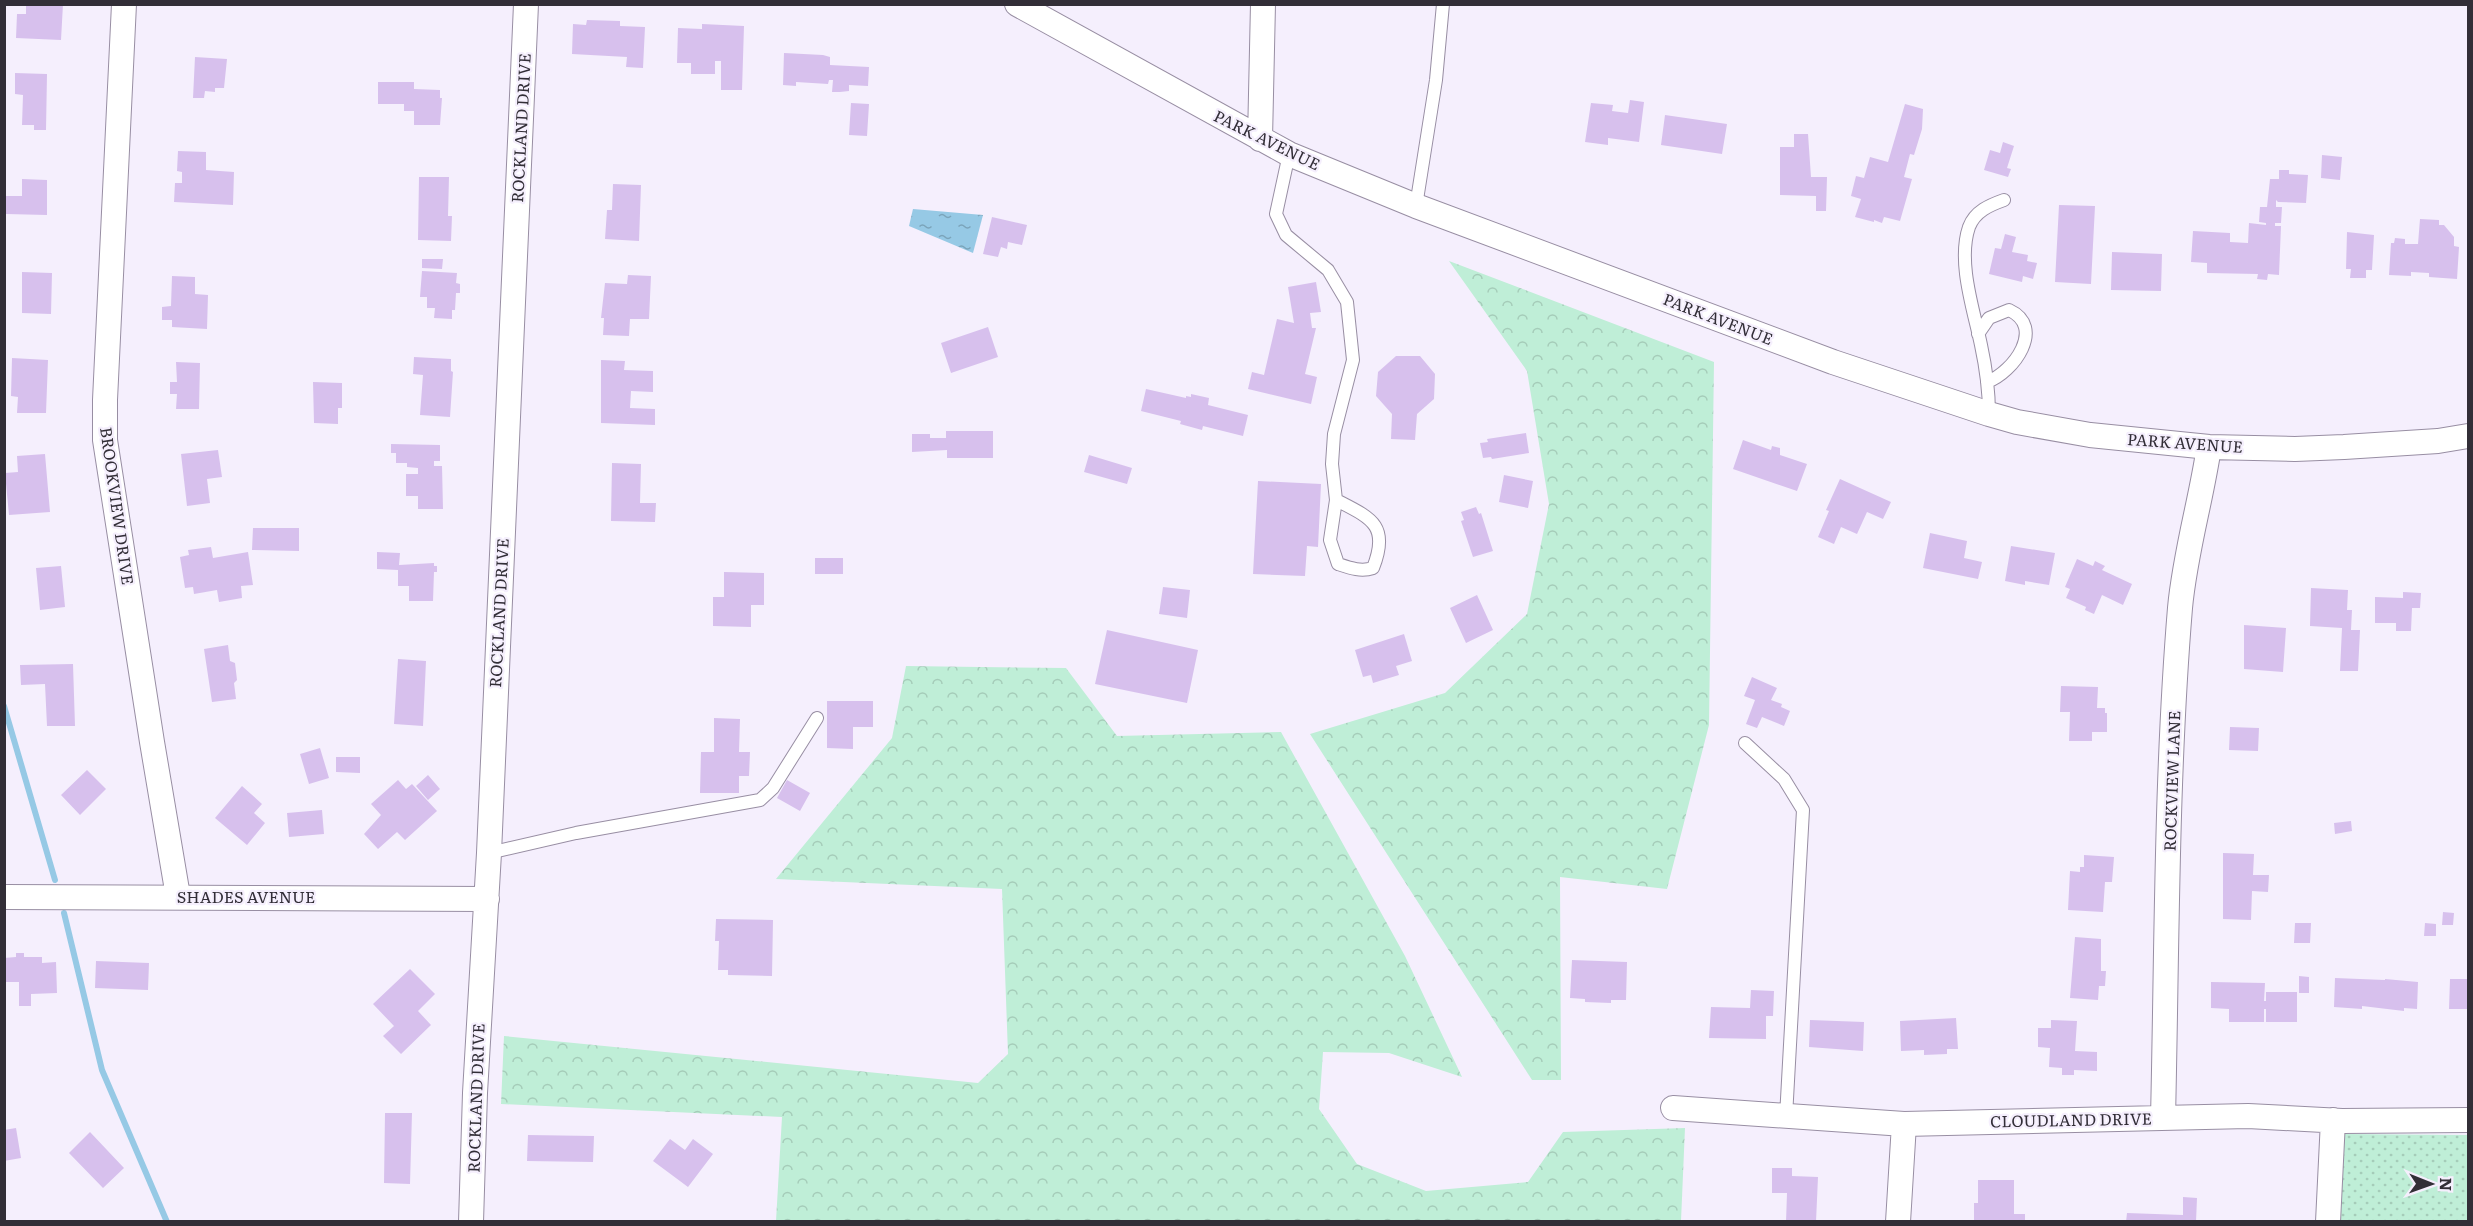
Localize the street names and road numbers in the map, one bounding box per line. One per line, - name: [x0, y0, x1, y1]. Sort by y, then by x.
- street label: ROCKLAND DRIVE: [504, 53, 536, 203]
- street label: PARK AVENUE: [1210, 103, 1325, 175]
- street label: PARK AVENUE: [1660, 286, 1777, 350]
- street label: BROOKVIEW DRIVE: [95, 425, 141, 586]
- street label: PARK AVENUE: [2126, 426, 2244, 458]
- street label: ROCKLAND DRIVE: [482, 538, 514, 688]
- street label: ROCKVIEW LANE: [2157, 710, 2185, 852]
- street label: SHADES AVENUE: [177, 884, 315, 908]
- street label: ROCKLAND DRIVE: [460, 1023, 490, 1173]
- street label: CLOUDLAND DRIVE: [1990, 1106, 2152, 1132]

